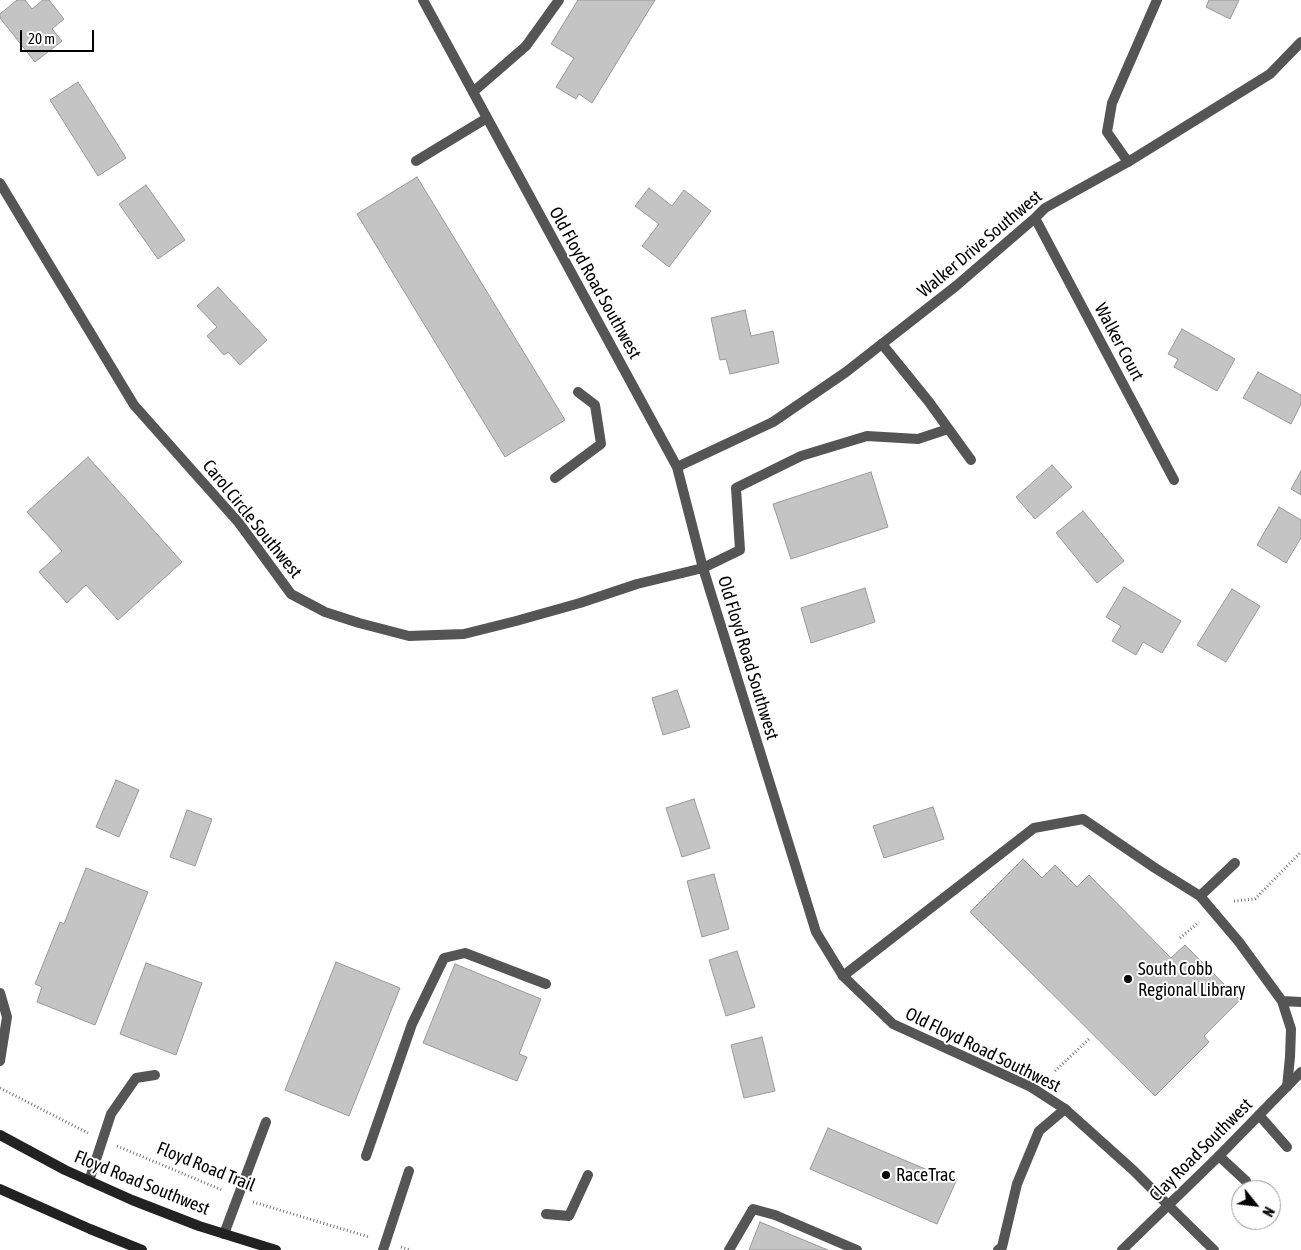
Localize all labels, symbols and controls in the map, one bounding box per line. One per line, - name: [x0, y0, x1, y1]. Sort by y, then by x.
- scale bar: [22, 20, 96, 52]
- text: 20 m: [28, 30, 55, 47]
- street label: Walker Drive Southwest: [914, 186, 1046, 302]
- street label: Old Floyd Road Southwest: [544, 203, 646, 363]
- street label: Walker Court: [1090, 300, 1148, 384]
- street label: Carol Circle Southwest: [198, 456, 306, 582]
- street label: Old Floyd Road Southwest: [713, 573, 783, 743]
- place label: South Cobb Regional Library: [1138, 958, 1246, 1001]
- marker: South Cobb Regional Library: [1122, 973, 1134, 985]
- street label: Old Floyd Road Southwest: [902, 1003, 1064, 1097]
- street label: Clay Road Southwest: [1145, 1094, 1257, 1206]
- street label: Floyd Road Trail: [154, 1137, 258, 1197]
- street label: Floyd Road Southwest: [71, 1146, 213, 1220]
- place label: RaceTrac: [896, 1164, 955, 1186]
- marker: RaceTrac: [880, 1169, 892, 1181]
- north arrow: [1231, 1180, 1281, 1230]
- text: N: [1259, 1204, 1277, 1219]

